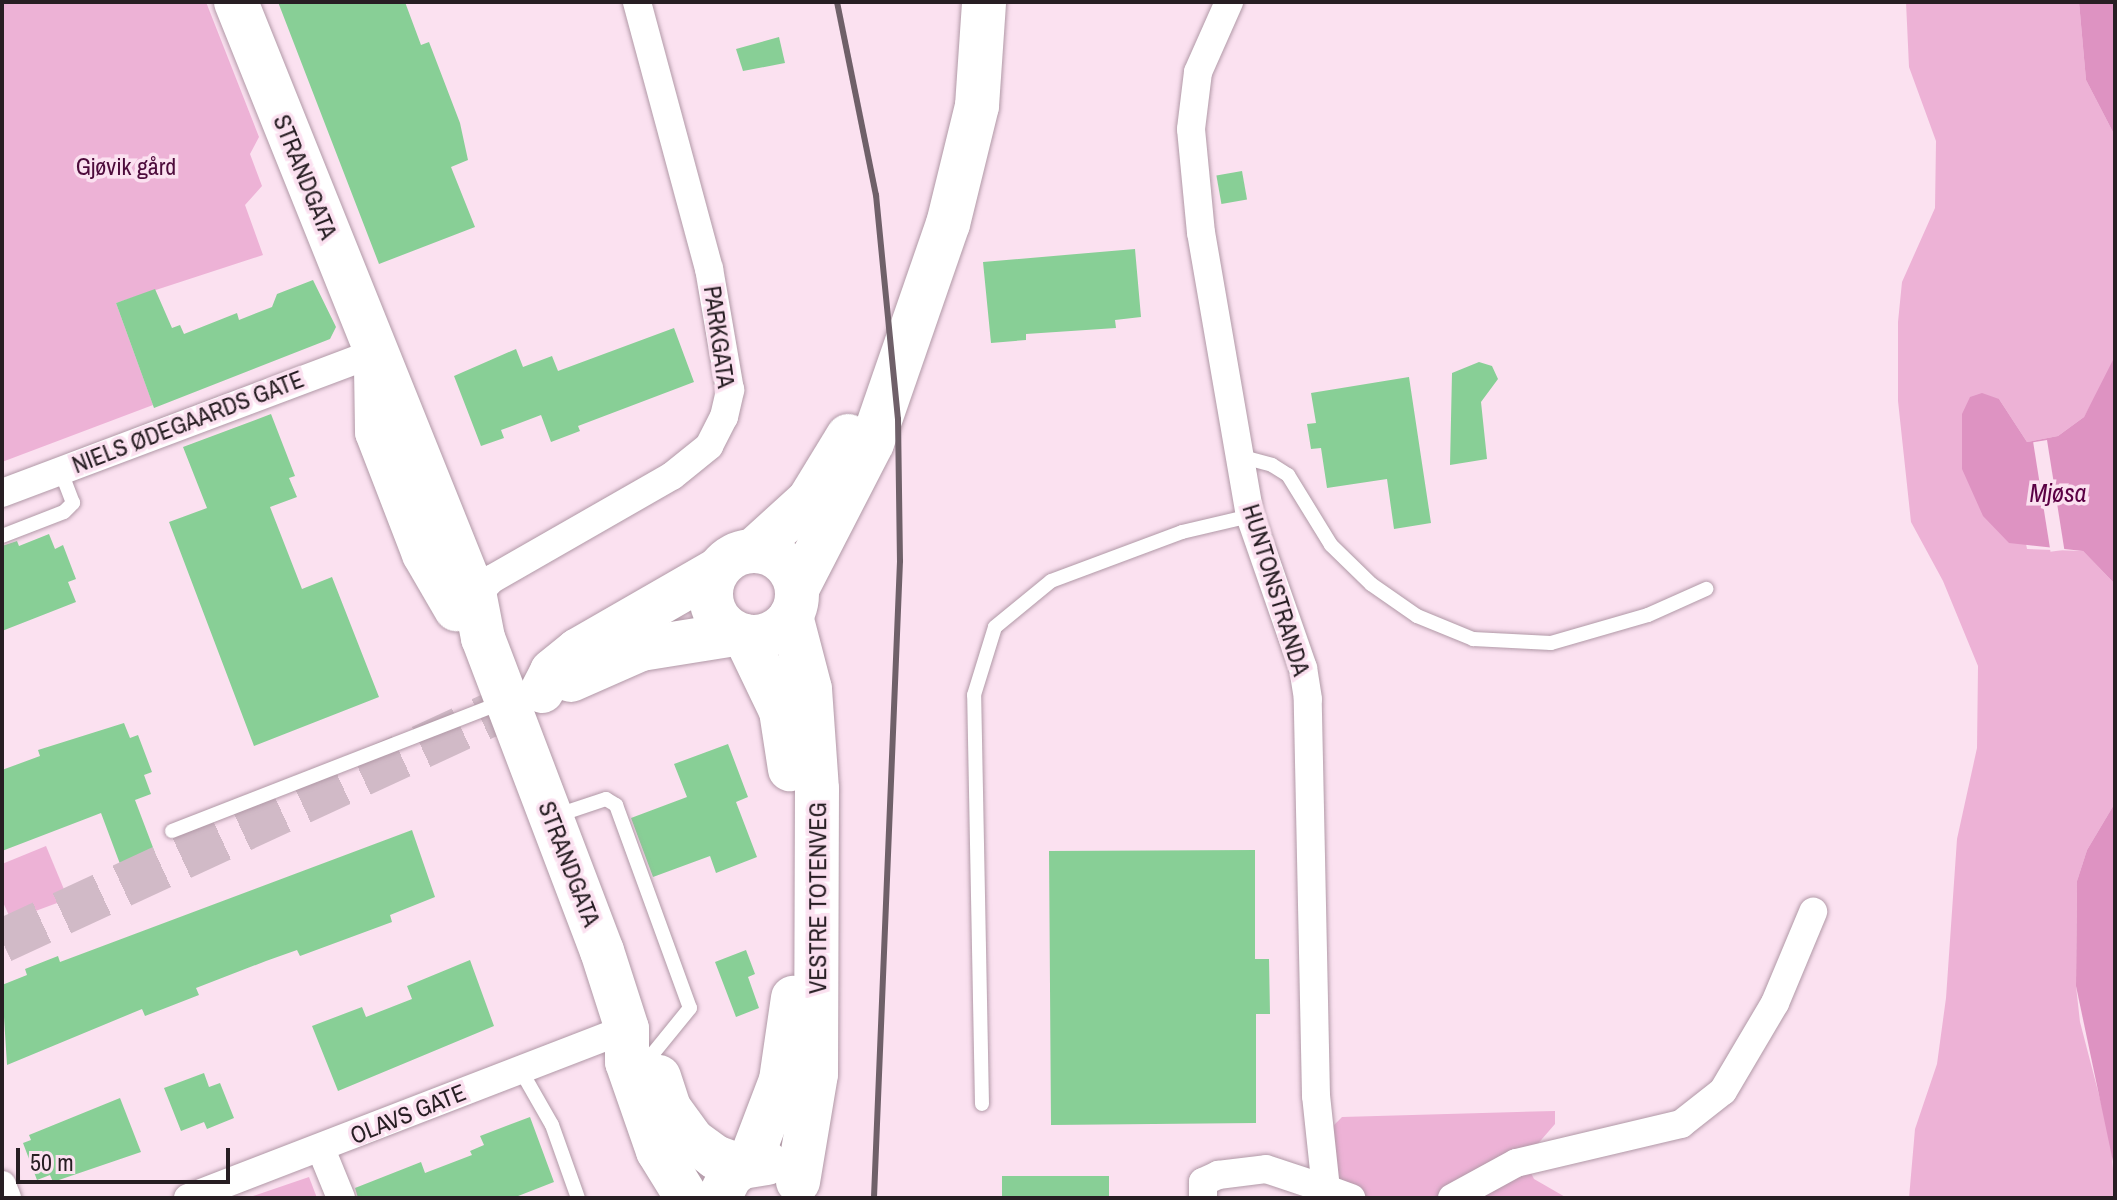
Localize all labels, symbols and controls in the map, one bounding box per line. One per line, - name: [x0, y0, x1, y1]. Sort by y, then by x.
- street label: STRANDGATA: [267, 111, 343, 243]
- park label: Gjøvik gård: [76, 153, 176, 181]
- street label: PARKGATA: [698, 284, 740, 390]
- street label: NIELS ØDEGAARDS GATE: [68, 365, 308, 479]
- water label: Mjøsa: [2030, 477, 2086, 509]
- street label: HUNTONSTRANDA: [1236, 501, 1316, 679]
- street label: STRANDGATA: [532, 797, 606, 931]
- street label: VESTRE TOTENVEG: [804, 802, 832, 994]
- street label: OLAVS GATE: [346, 1078, 470, 1150]
- scale bar: [20, 1132, 234, 1182]
- text: 50 m: [30, 1146, 74, 1178]

